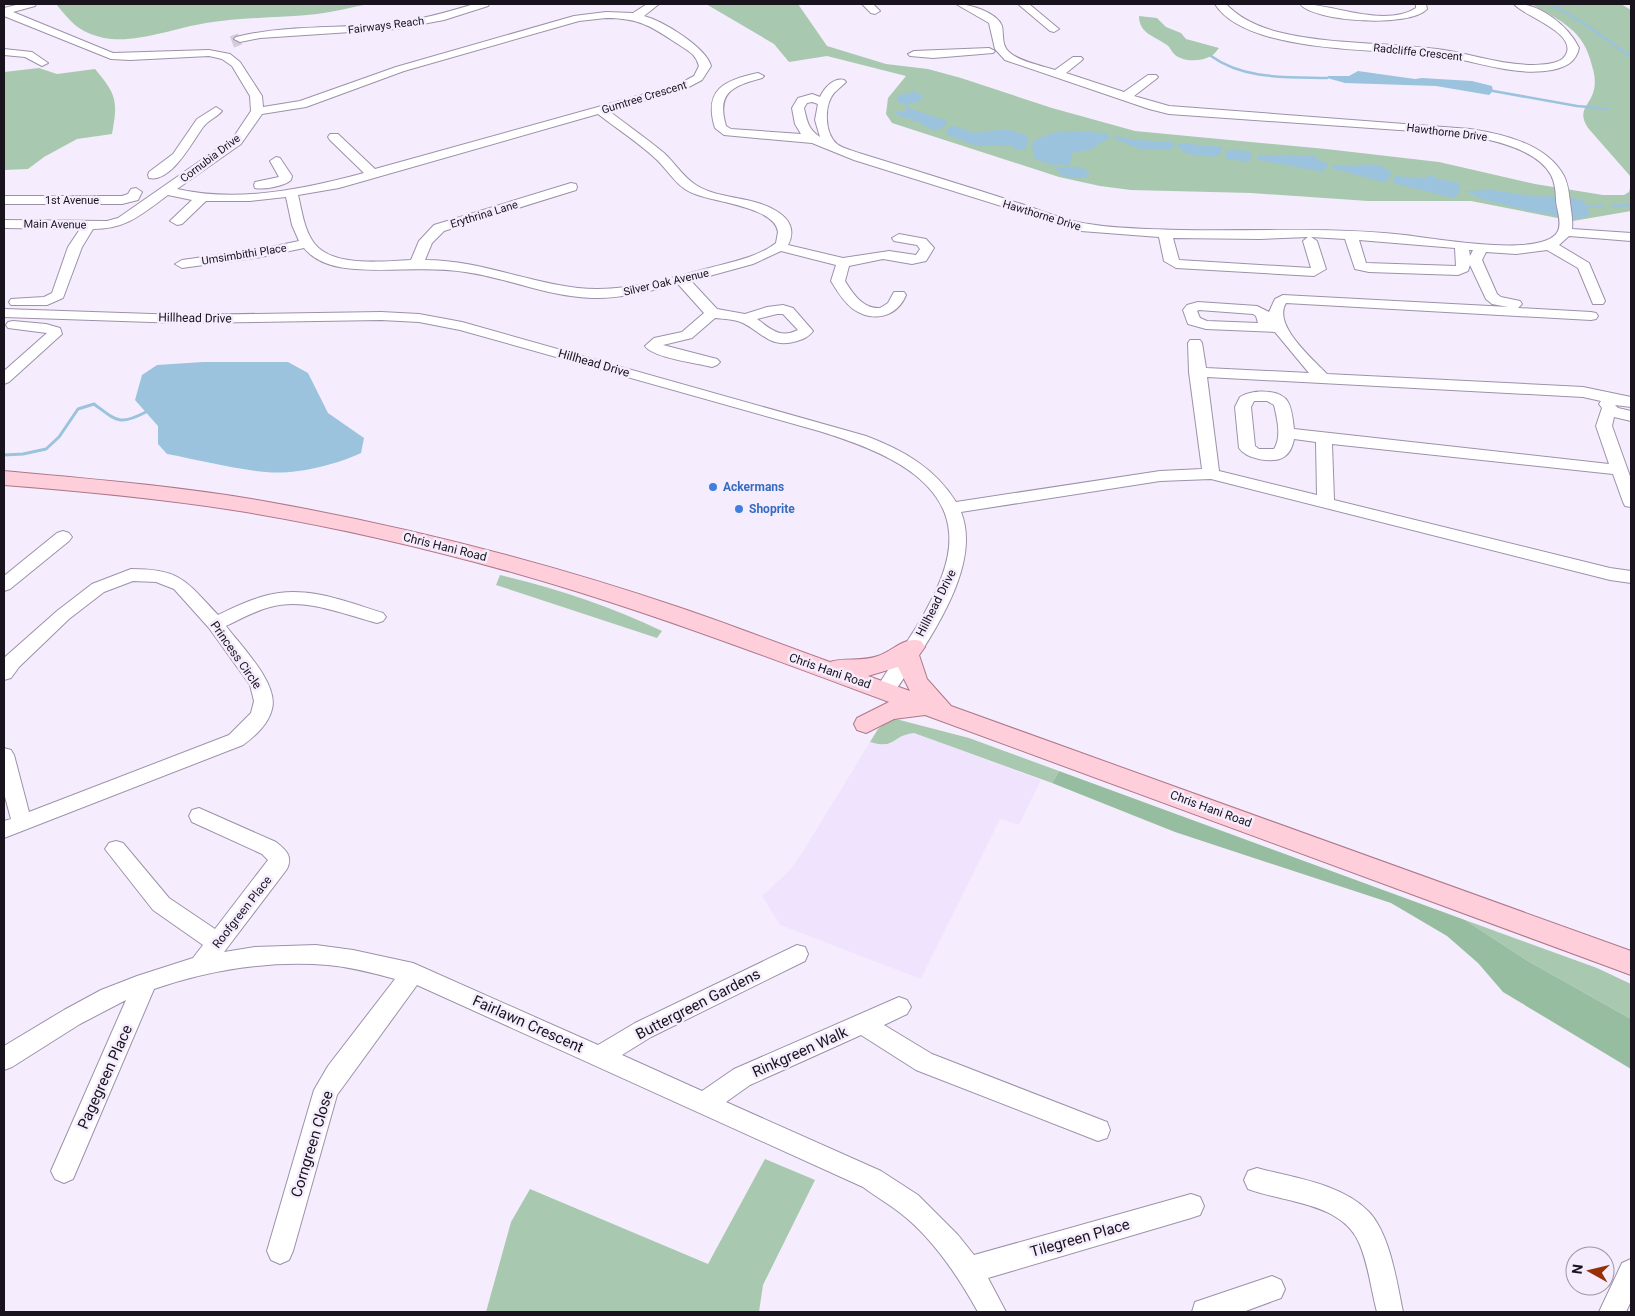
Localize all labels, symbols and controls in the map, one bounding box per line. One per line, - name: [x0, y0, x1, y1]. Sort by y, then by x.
- street label: Fairways Reach: [347, 14, 425, 37]
- street label: Radcliffe Crescent: [1373, 41, 1464, 64]
- street label: Gumtree Crescent: [600, 78, 689, 117]
- street label: Hawthorne Drive: [1406, 121, 1488, 144]
- street label: Cornubia Drive: [178, 132, 243, 185]
- street label: 1st Avenue: [45, 194, 99, 207]
- street label: Hawthorne Drive: [1001, 197, 1083, 234]
- street label: Erythrina Lane: [449, 198, 520, 231]
- street label: Main Avenue: [23, 217, 87, 232]
- street label: Umsimbithi Place: [201, 241, 288, 268]
- street label: Silver Oak Avenue: [622, 266, 710, 299]
- street label: Hillhead Drive: [158, 310, 232, 326]
- street label: Hillhead Drive: [557, 346, 631, 380]
- place label: Ackermans: [723, 480, 784, 494]
- marker: Ackermans: [707, 481, 719, 493]
- place label: Shoprite: [749, 502, 795, 516]
- marker: Shoprite: [733, 503, 745, 515]
- street label: Chris Hani Road: [402, 530, 488, 564]
- street label: Hillhead Drive: [913, 567, 959, 639]
- street label: Princess Circle: [207, 618, 265, 692]
- street label: Chris Hani Road: [787, 650, 873, 692]
- street label: Chris Hani Road: [1168, 788, 1254, 830]
- street label: Roofgreen Place: [209, 873, 275, 951]
- street label: Buttergreen Gardens: [633, 965, 763, 1043]
- street label: Fairlawn Crescent: [470, 991, 586, 1057]
- street label: Pagegreen Place: [74, 1022, 136, 1132]
- street label: Rinkgreen Walk: [750, 1023, 851, 1081]
- street label: Corngreen Close: [287, 1088, 337, 1200]
- street label: Tilegreen Place: [1028, 1215, 1132, 1261]
- north arrow: [1565, 1246, 1615, 1296]
- text: N: [1569, 1263, 1586, 1275]

